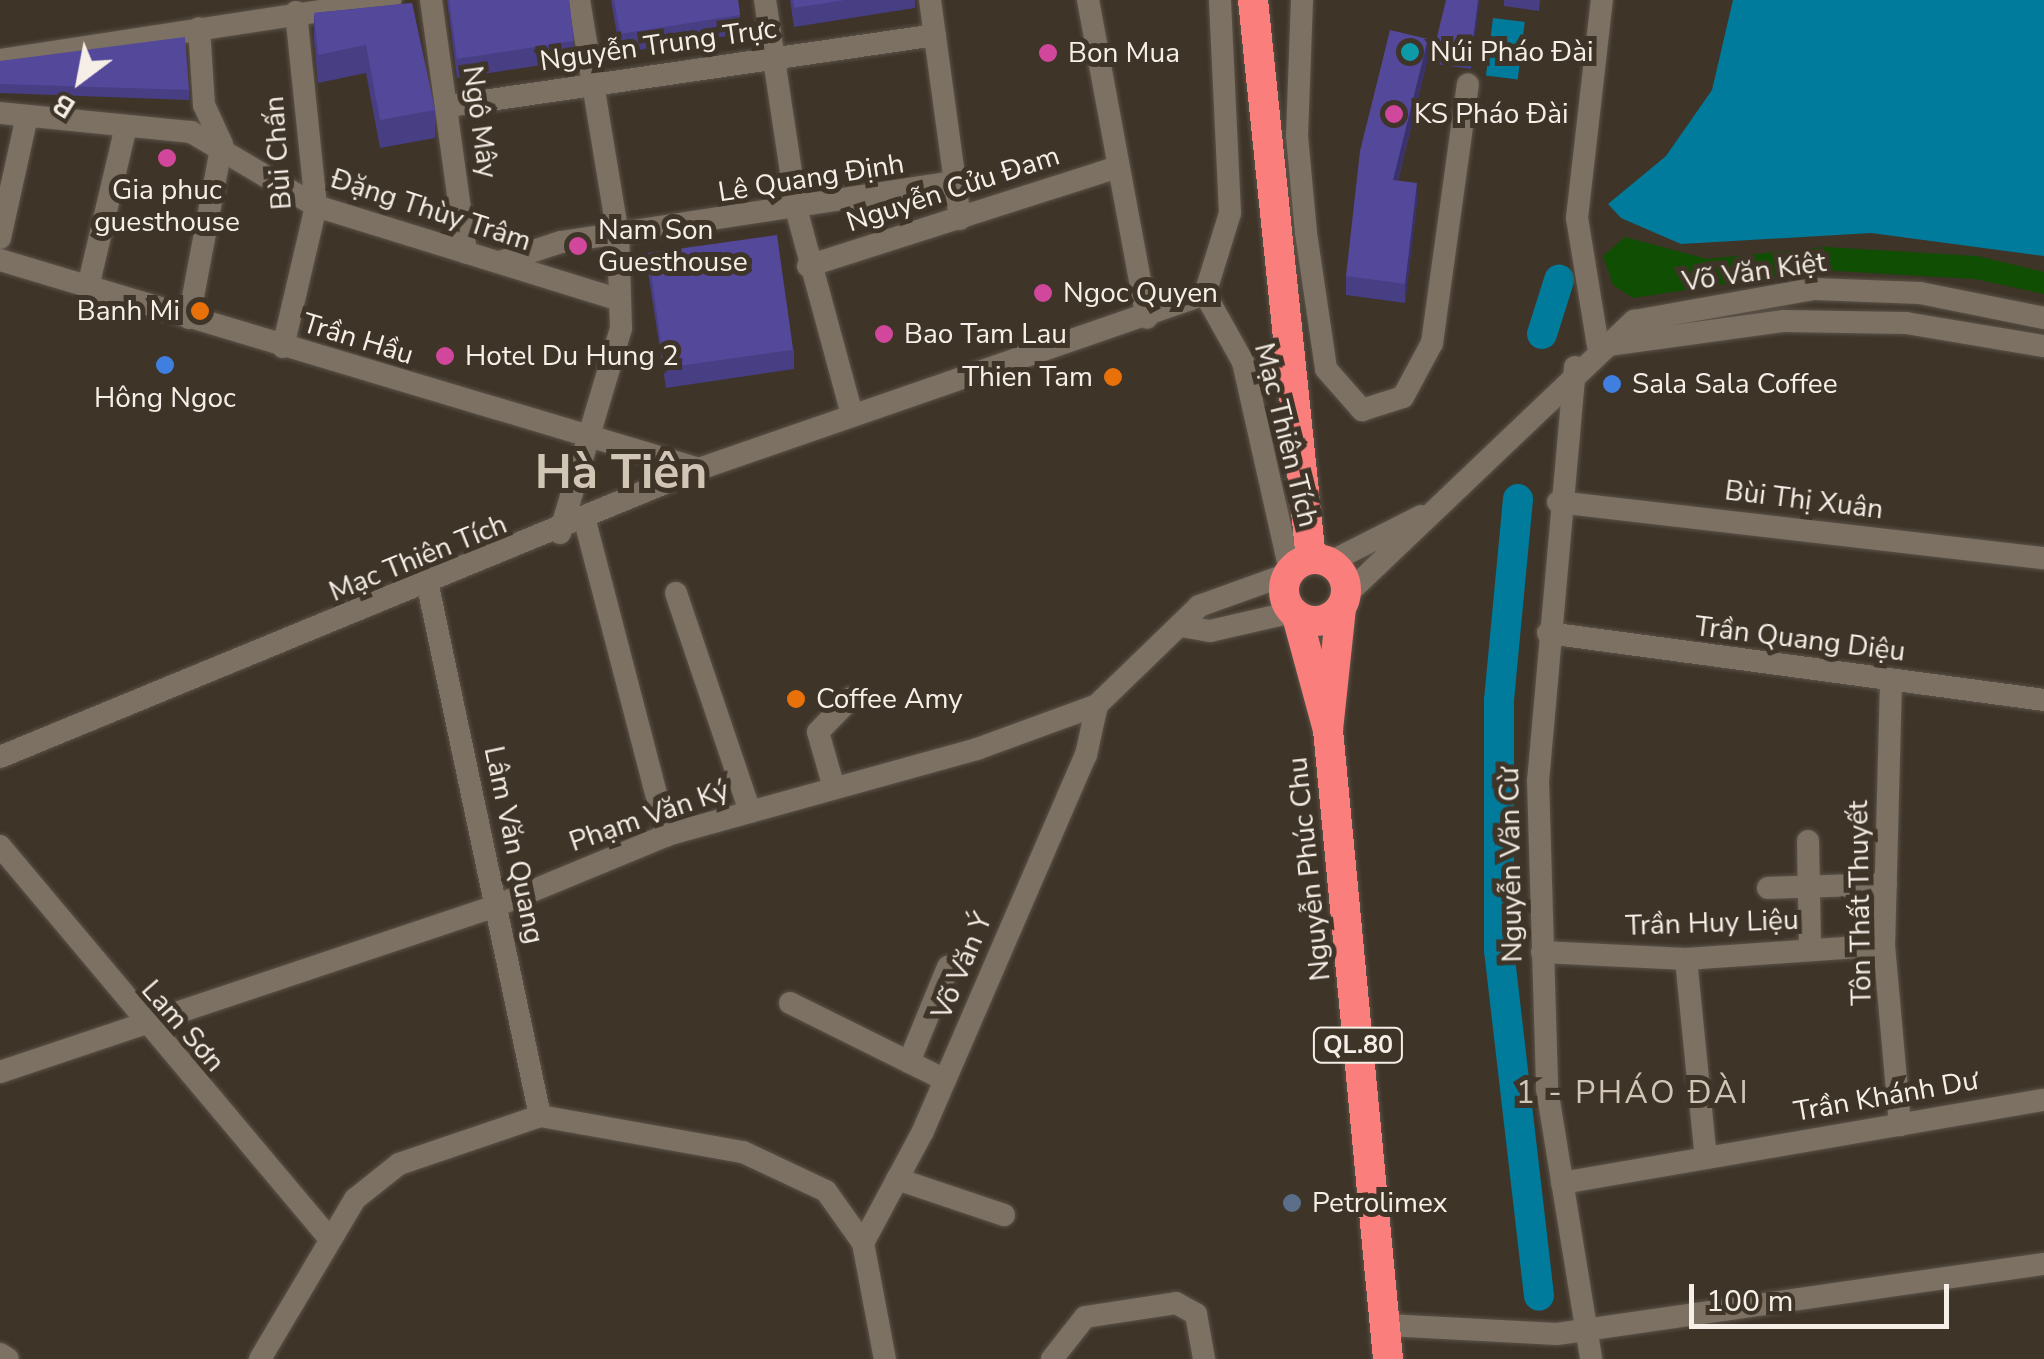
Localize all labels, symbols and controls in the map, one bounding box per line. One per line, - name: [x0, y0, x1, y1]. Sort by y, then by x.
- street label: Nguyễn Trung Trực: [538, 12, 778, 78]
- north arrow: [30, 30, 130, 130]
- place label: Núi Pháo Đài: [1430, 35, 1593, 69]
- place label: Bon Mua: [1068, 36, 1180, 70]
- marker: Núi Pháo Đài: [1399, 41, 1421, 63]
- marker: Bon Mua: [1037, 42, 1059, 64]
- street label: Ngô Mây: [456, 64, 504, 180]
- text: B: [46, 84, 82, 127]
- street label: Bùi Chấn: [257, 95, 299, 211]
- place label: KS Pháo Đài: [1414, 97, 1569, 131]
- marker: KS Pháo Đài: [1383, 103, 1405, 125]
- street label: Nguyễn Cửu Đam: [842, 139, 1064, 239]
- marker: Gia phuc guesthouse: [156, 147, 178, 169]
- street label: Lê Quang Định: [716, 147, 906, 209]
- street label: Đặng Thùy Trâm: [327, 162, 535, 258]
- place label: Gia phuc guesthouse: [94, 173, 240, 239]
- place label: Nam Son Guesthouse: [598, 213, 748, 279]
- marker: Nam Son Guesthouse: [567, 235, 589, 257]
- street label: Võ Văn Kiệt: [1680, 245, 1828, 299]
- place label: Ngoc Quyen: [1063, 276, 1218, 310]
- marker: Ngoc Quyen: [1032, 282, 1054, 304]
- place label: Banh Mi: [77, 294, 180, 328]
- marker: Banh Mi: [189, 300, 211, 322]
- street label: Trần Hầu: [298, 306, 418, 372]
- place label: Bao Tam Lau: [904, 317, 1067, 351]
- marker: Bao Tam Lau: [873, 323, 895, 345]
- place label: Hotel Du Hung 2: [465, 339, 679, 373]
- street label: Mạc Thiên Tích: [1247, 340, 1325, 530]
- marker: Hotel Du Hung 2: [434, 345, 456, 367]
- marker: Hông Ngoc: [154, 354, 176, 376]
- place label: Thien Tam: [962, 360, 1093, 394]
- marker: Thien Tam: [1102, 366, 1124, 388]
- place label: Sala Sala Coffee: [1632, 367, 1838, 401]
- marker: Sala Sala Coffee: [1601, 373, 1623, 395]
- place label: Hông Ngoc: [94, 381, 236, 415]
- district label: Hà Tiên: [535, 444, 707, 502]
- street label: Bùi Thị Xuân: [1723, 474, 1885, 526]
- street label: Mạc Thiên Tích: [324, 507, 512, 609]
- street label: Trần Quang Diệu: [1693, 609, 1907, 669]
- place label: Coffee Amy: [816, 682, 963, 716]
- marker: Coffee Amy: [785, 688, 807, 710]
- street label: Lâm Văn Quang: [477, 743, 551, 947]
- street label: Nguyễn Phúc Chu: [1281, 755, 1337, 983]
- street label: Nguyễn Văn Cừ: [1493, 767, 1529, 963]
- street label: Phạm Văn Ký: [565, 773, 733, 859]
- street label: Tôn Thất Thuyết: [1841, 800, 1879, 1006]
- street label: Trần Huy Liệu: [1625, 903, 1799, 943]
- street label: Võ Văn Ý: [925, 908, 999, 1024]
- street label: Lam Sơn: [134, 974, 232, 1078]
- road number: QL.80: [1310, 1025, 1406, 1065]
- street label: Trần Khánh Dư: [1791, 1063, 1981, 1129]
- district label: 1 - PHÁO ĐÀI: [1516, 1074, 1750, 1112]
- place label: Petrolimex: [1312, 1186, 1447, 1220]
- marker: Petrolimex: [1281, 1192, 1303, 1214]
- scale bar: [1694, 1264, 1954, 1326]
- text: 100 m: [1706, 1281, 1793, 1322]

